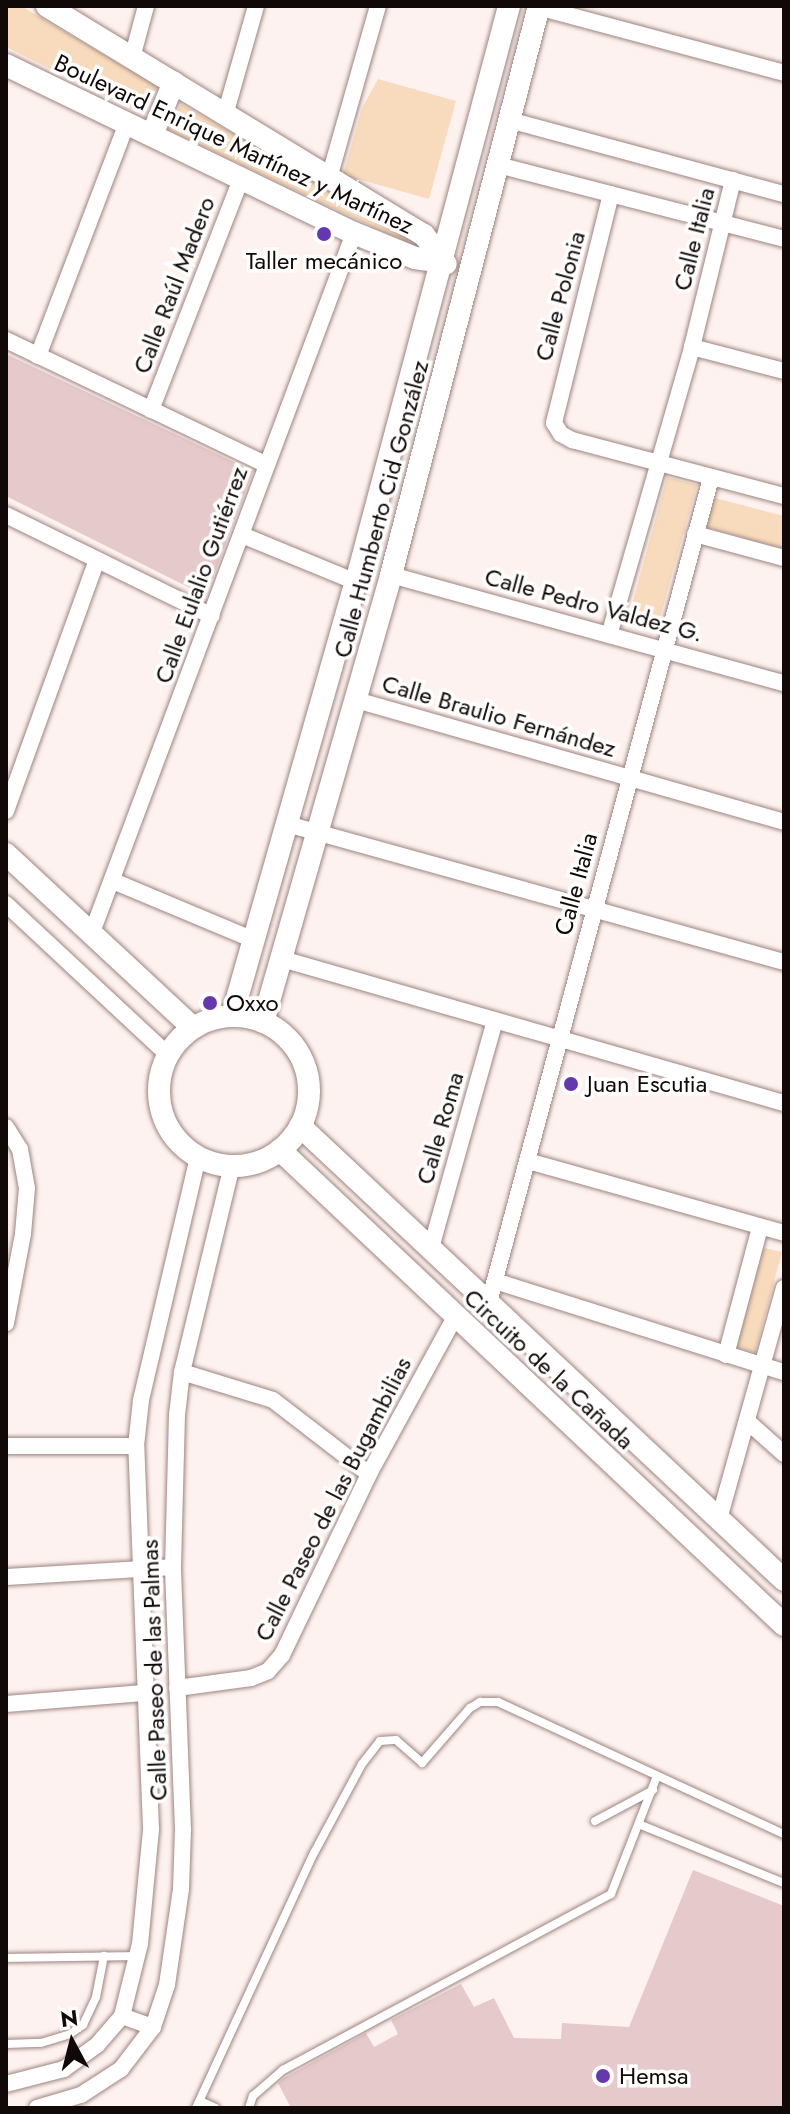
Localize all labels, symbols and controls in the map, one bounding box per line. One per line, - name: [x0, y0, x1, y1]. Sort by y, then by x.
- street label: Boulevard Enrique Martínez y Martínez: [50, 48, 418, 240]
- street label: Calle Italia: [667, 185, 721, 293]
- street label: Calle Raúl Madero: [127, 193, 221, 377]
- marker: Taller mecánico: [315, 225, 333, 243]
- street label: Calle Polonia: [529, 228, 591, 364]
- place label: Taller mecánico: [246, 247, 402, 275]
- street label: Calle Humberto Cid González: [327, 357, 435, 661]
- street label: Calle Eulalio Gutiérrez: [148, 463, 254, 687]
- street label: Calle Pedro Valdez G.: [482, 562, 706, 648]
- street label: Calle Braulio Fernández: [379, 669, 619, 763]
- street label: Calle Italia: [548, 830, 604, 938]
- place label: Oxxo: [226, 989, 279, 1017]
- marker: Oxxo: [201, 994, 219, 1012]
- street label: Calle Roma: [410, 1069, 470, 1187]
- place label: Juan Escutia: [587, 1070, 707, 1098]
- marker: Juan Escutia: [562, 1075, 580, 1093]
- street label: Circuito de la Cañada: [458, 1283, 640, 1455]
- street label: Calle Paseo de las Bugambilias: [249, 1352, 417, 1646]
- street label: Calle Paseo de las Palmas: [135, 1539, 173, 1801]
- text: N: [58, 2001, 80, 2035]
- north arrow: [32, 2002, 112, 2082]
- place label: Hemsa: [619, 2062, 688, 2090]
- marker: Hemsa: [594, 2067, 612, 2085]

